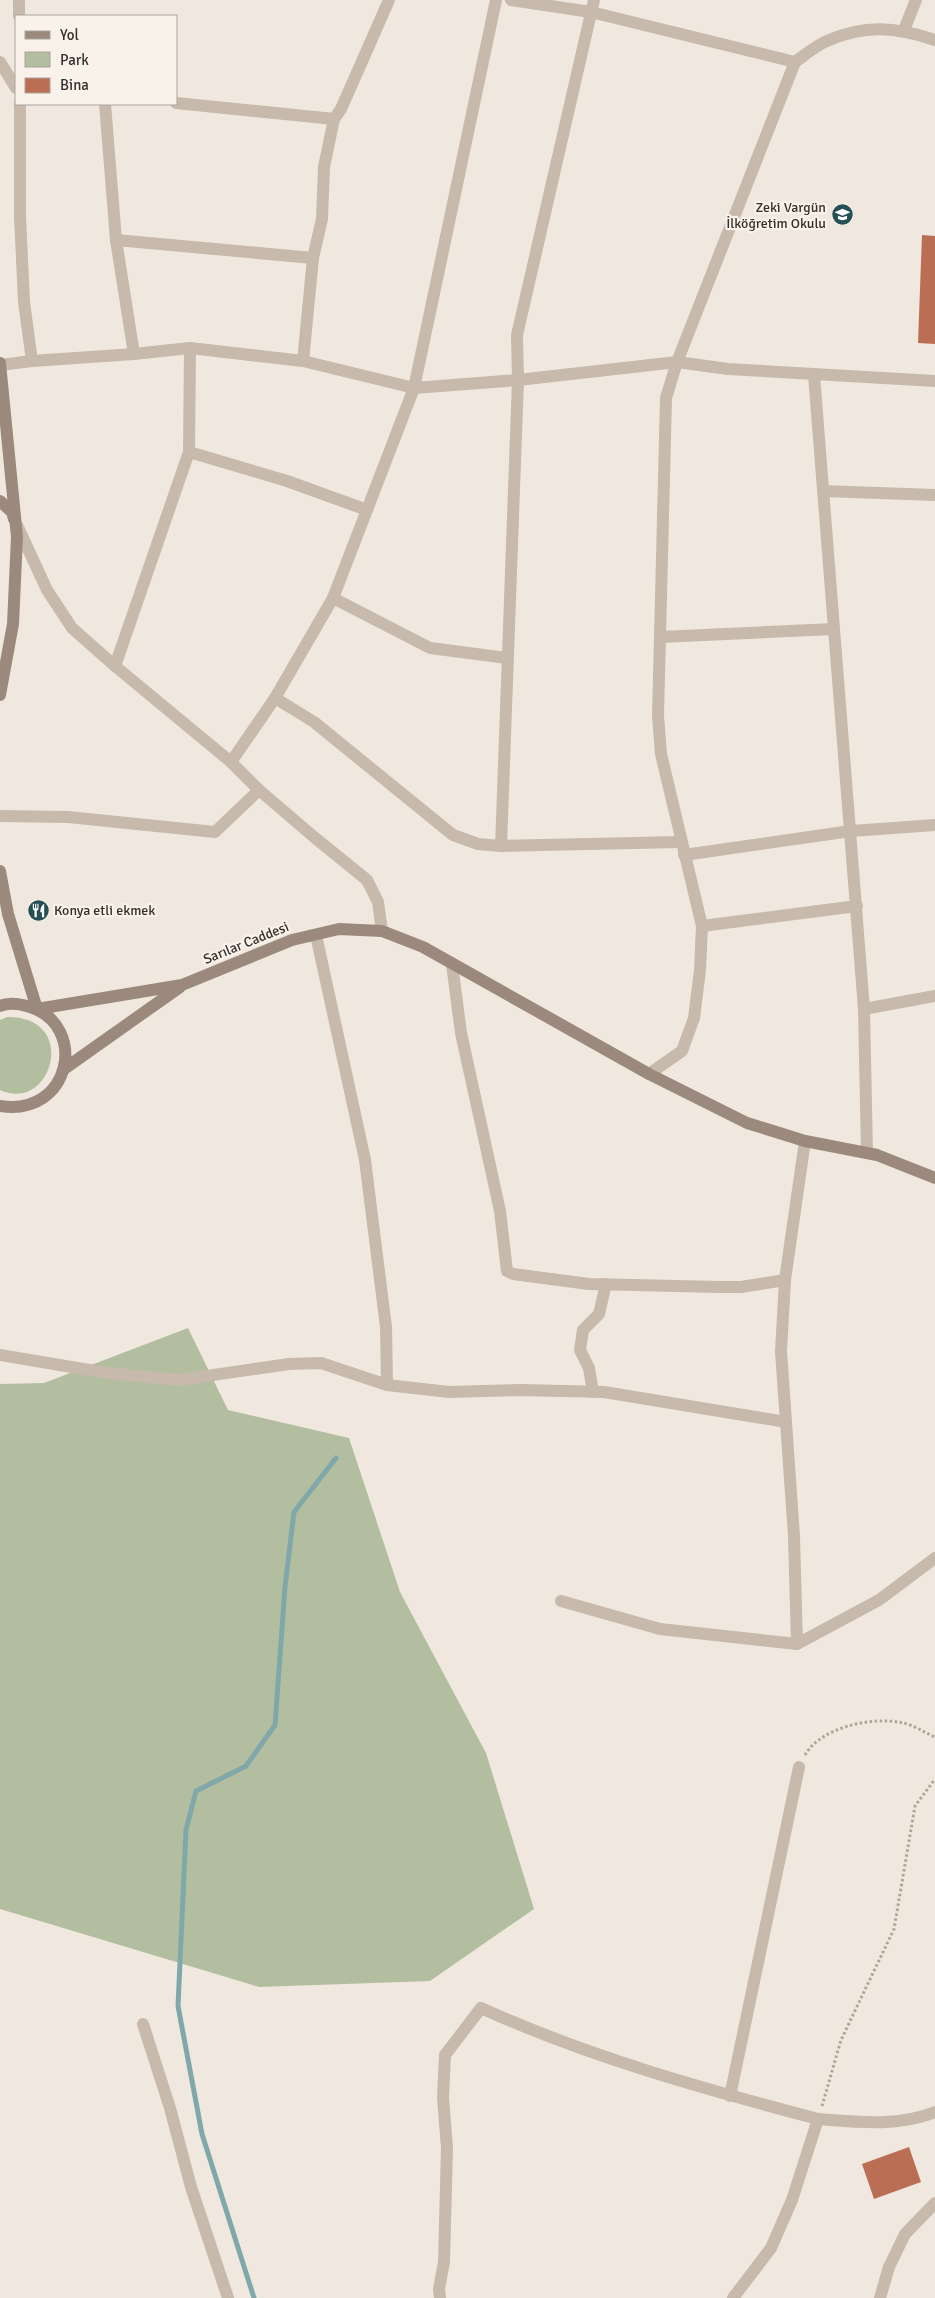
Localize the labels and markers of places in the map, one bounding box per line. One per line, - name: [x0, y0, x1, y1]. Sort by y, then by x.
- place label: Zeki Vargün İlköğretim Okulu: [726, 199, 826, 232]
- school or university icon: Zeki Vargün İlköğretim Okulu: [830, 203, 854, 227]
- restaurant icon: Konya etli ekmek: [26, 898, 50, 922]
- place label: Konya etli ekmek: [54, 902, 155, 919]

